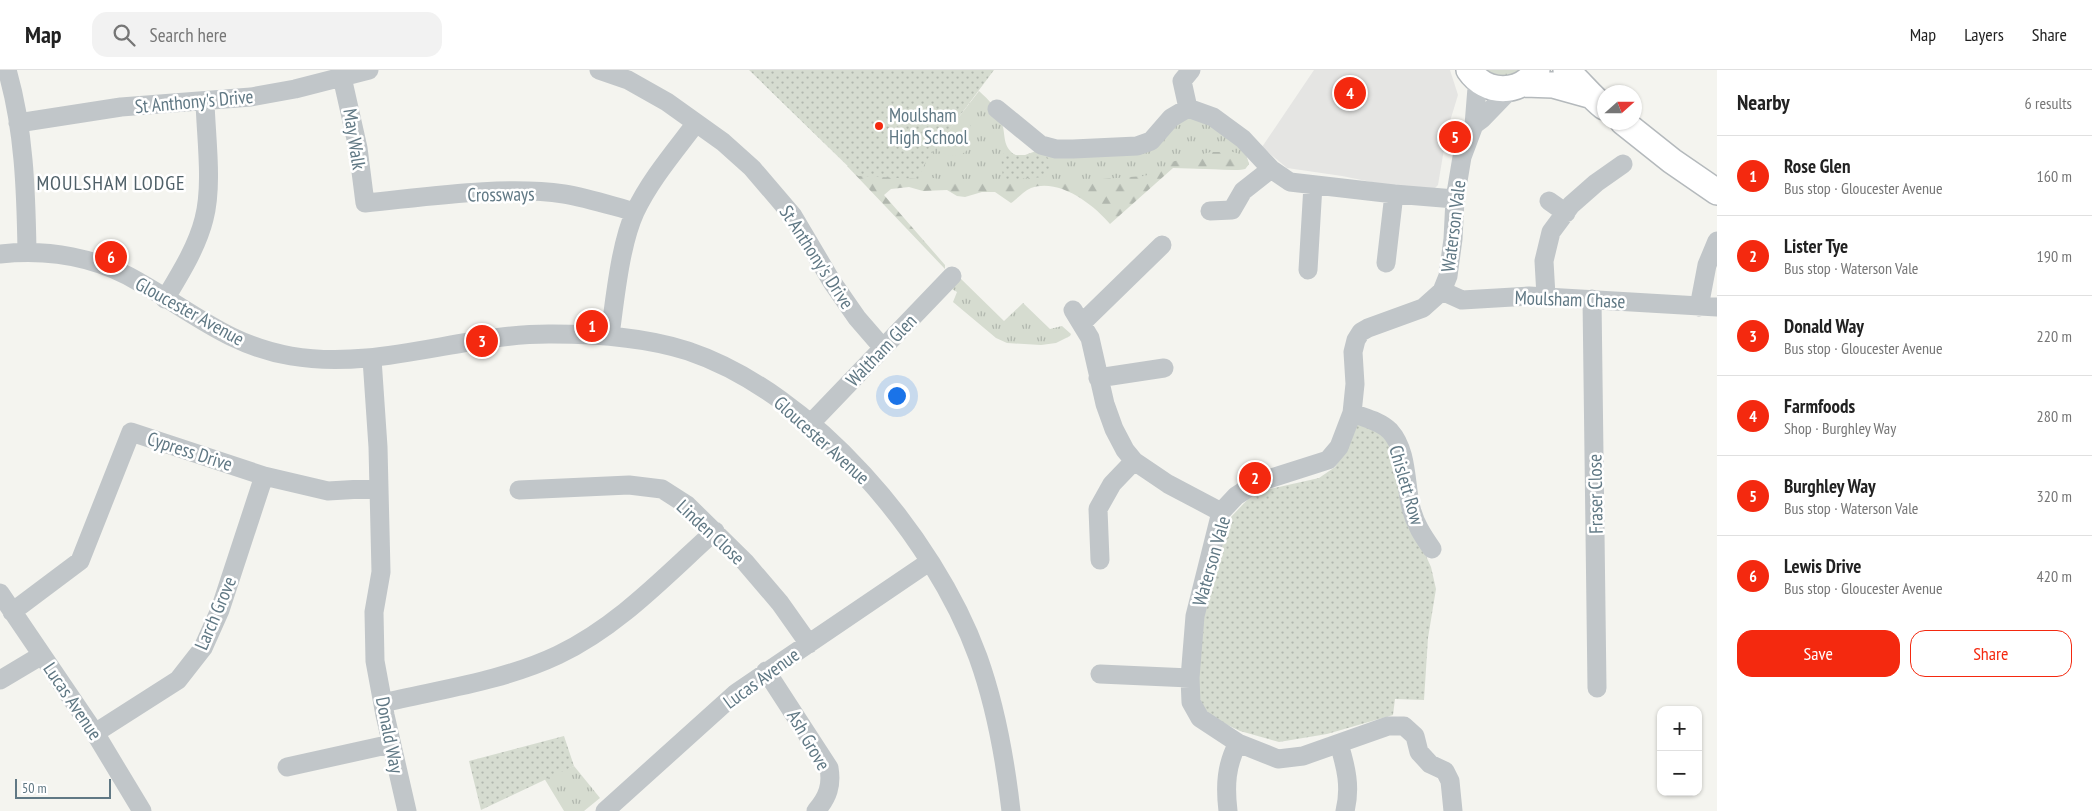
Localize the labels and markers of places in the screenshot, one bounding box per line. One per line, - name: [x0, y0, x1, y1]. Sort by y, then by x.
- pin: 4: [1334, 74, 1366, 112]
- place label: Moulsham High School: [889, 103, 969, 149]
- pin: 5: [1439, 118, 1471, 156]
- marker: Moulsham High School: [873, 120, 885, 132]
- pin: 6: [95, 238, 127, 276]
- pin: 1: [576, 307, 608, 345]
- pin: 3: [466, 322, 498, 360]
- pin: 2: [1239, 459, 1271, 497]

